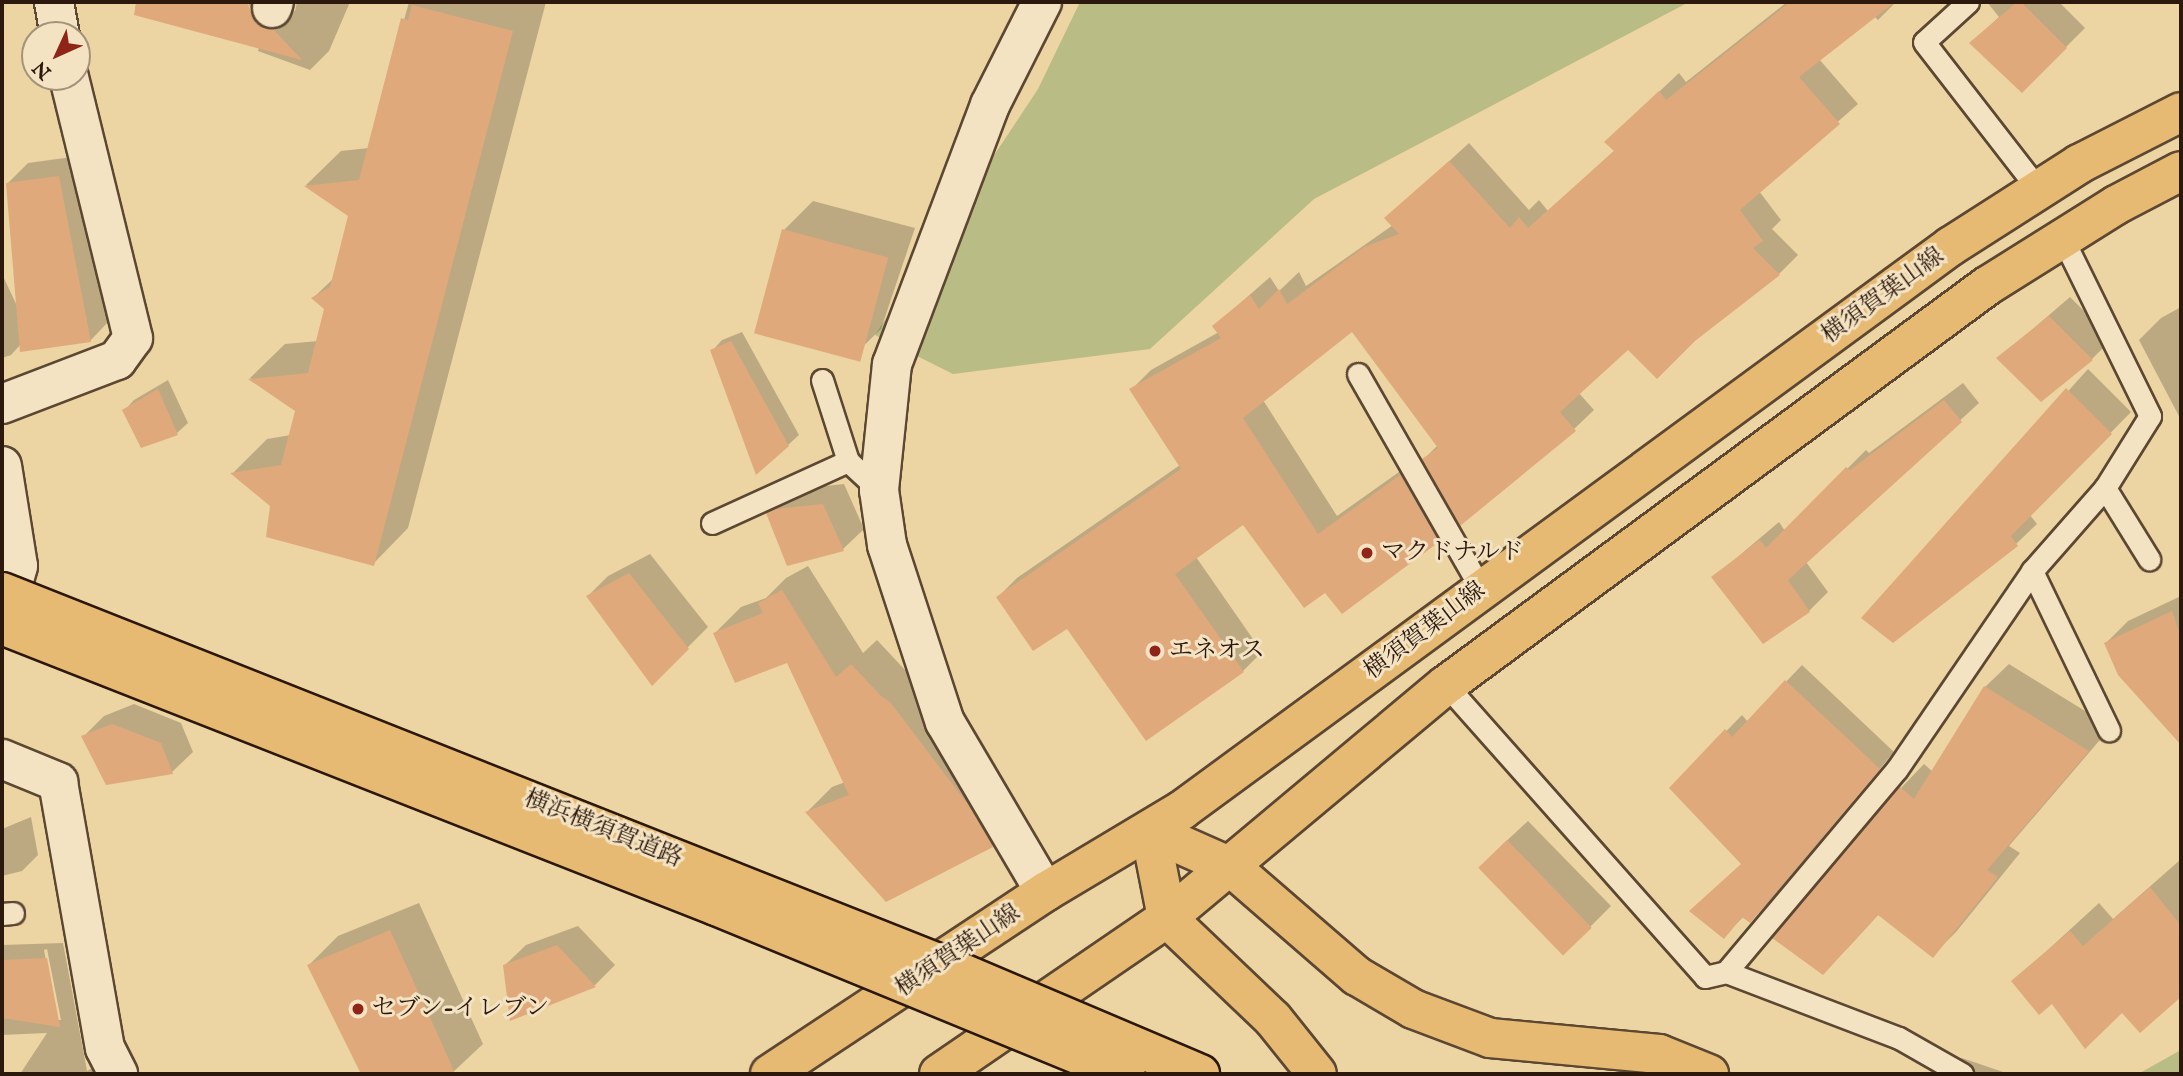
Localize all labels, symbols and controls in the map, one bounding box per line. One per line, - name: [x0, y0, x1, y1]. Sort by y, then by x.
- north arrow: [21, 21, 91, 91]
- text: N: [28, 55, 57, 84]
- street label: 横須賀葉山線: [1816, 242, 1950, 350]
- place label: マクドナルド: [1381, 539, 1525, 567]
- marker: マクドナルド: [1359, 545, 1375, 561]
- street label: 横須賀葉山線: [1359, 576, 1491, 686]
- place label: エネオス: [1169, 637, 1265, 665]
- marker: エネオス: [1147, 643, 1163, 659]
- street label: 横浜横須賀道路: [520, 784, 686, 874]
- street label: 横須賀葉山線: [890, 899, 1026, 1003]
- place label: セブン-イレブン: [372, 995, 551, 1023]
- marker: セブン-イレブン: [350, 1001, 366, 1017]

